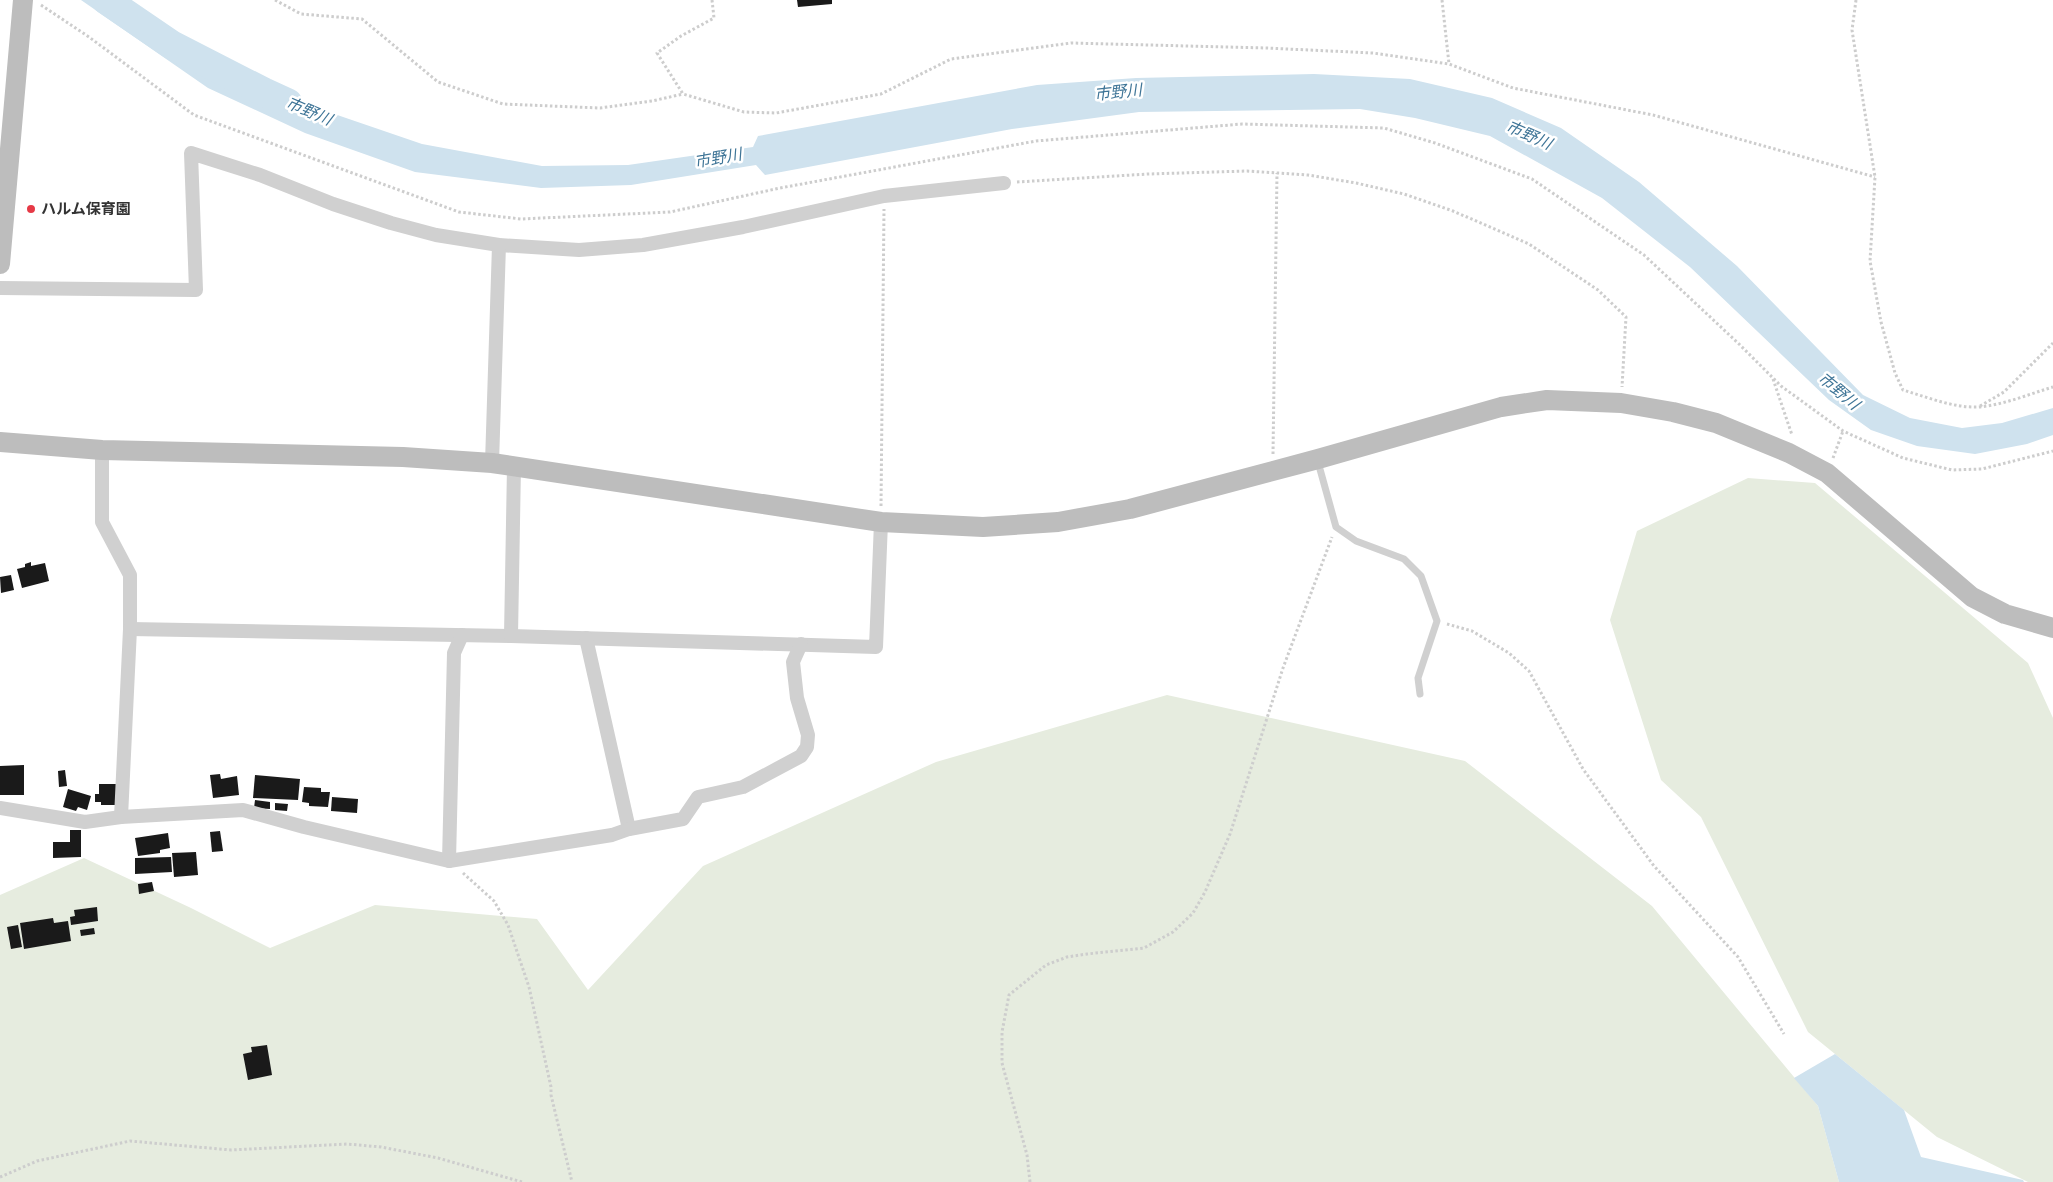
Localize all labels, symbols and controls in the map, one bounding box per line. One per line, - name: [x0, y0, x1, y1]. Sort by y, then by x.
- water label: 市野川: [1093, 80, 1145, 104]
- water label: 市野川: [283, 93, 337, 130]
- water label: 市野川: [1503, 117, 1557, 154]
- water label: 市野川: [693, 144, 745, 172]
- place label: ハルム保育園: [41, 200, 131, 218]
- marker: ハルム保育園: [25, 203, 37, 215]
- water label: 市野川: [1815, 368, 1865, 415]

